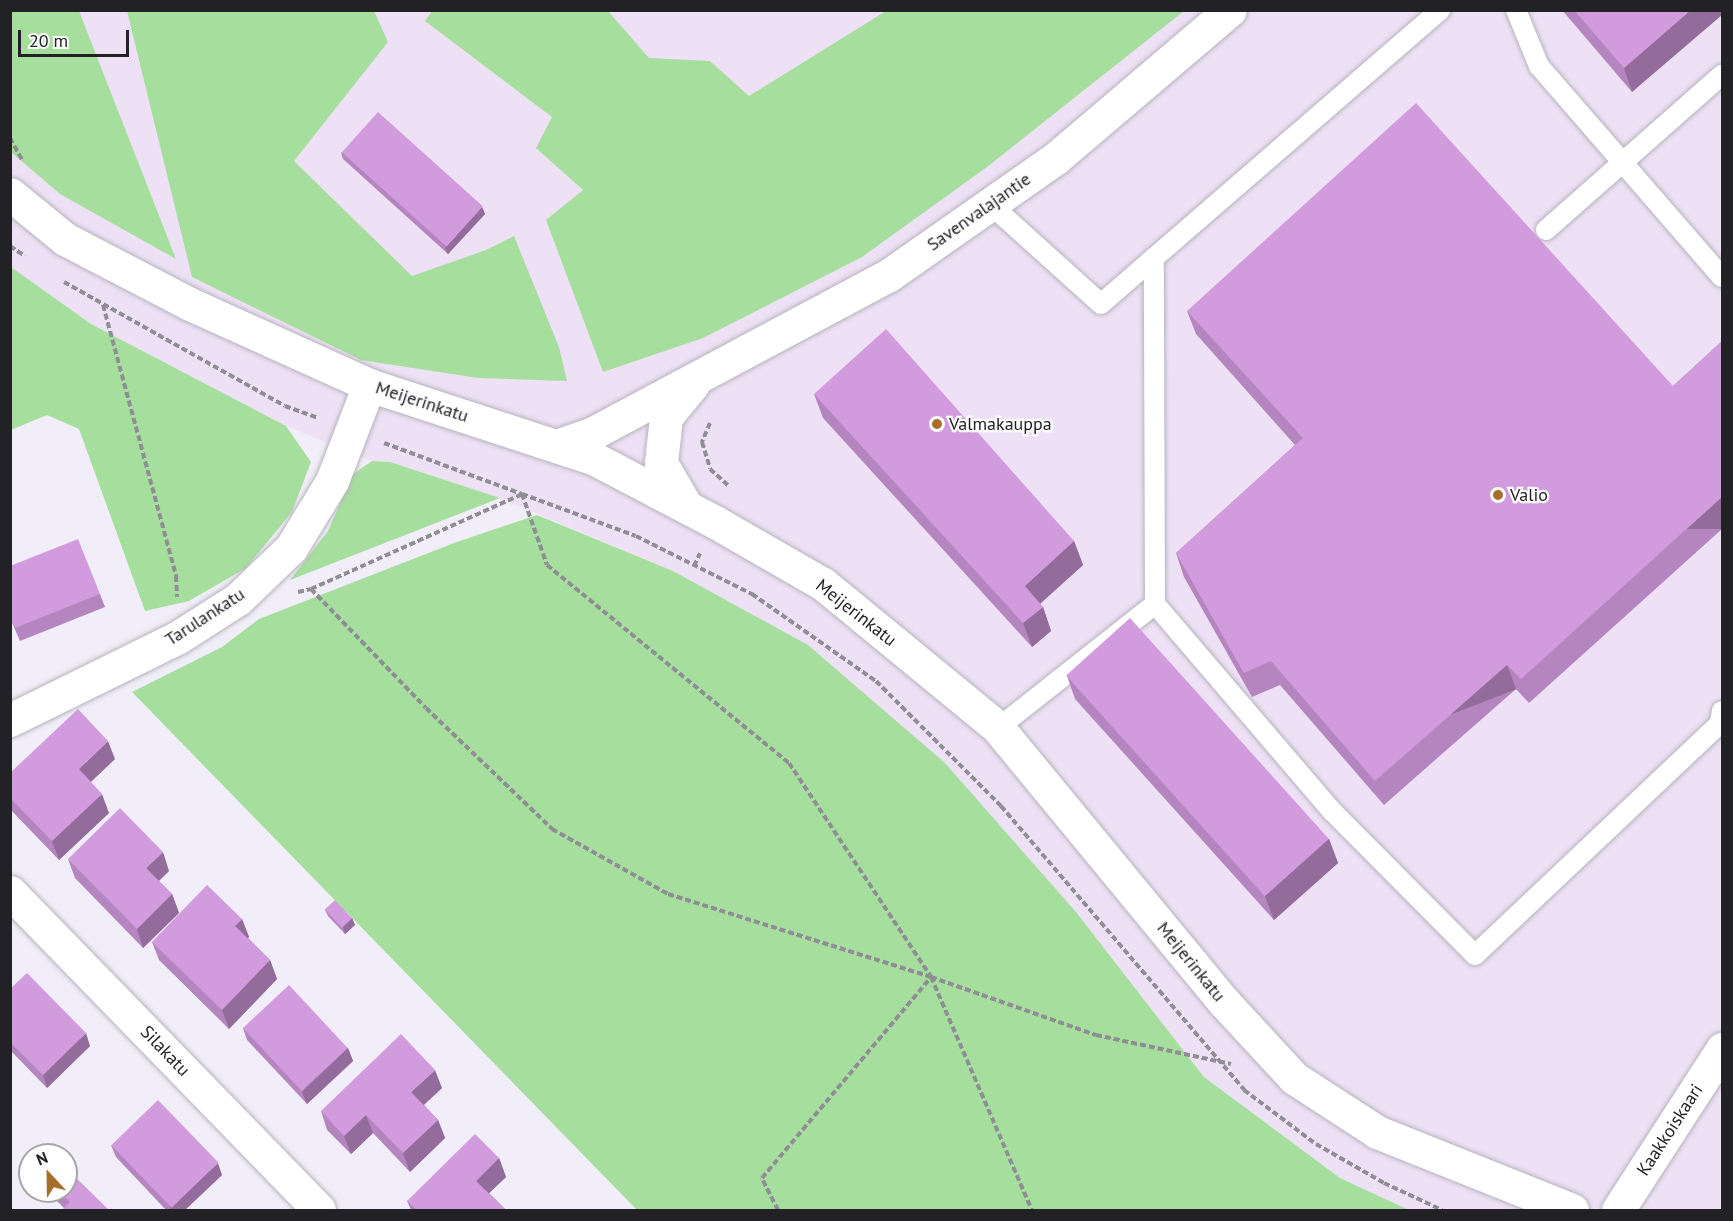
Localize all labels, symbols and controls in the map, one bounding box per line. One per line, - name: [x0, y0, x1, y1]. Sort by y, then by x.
- scale bar: [21, 18, 132, 56]
- text: 20 m: [29, 29, 68, 52]
- street label: Savenvalajantie: [923, 168, 1035, 256]
- street label: Meijerinkatu: [373, 377, 471, 427]
- place label: Valmakauppa: [949, 413, 1052, 435]
- marker: Valmakauppa: [930, 417, 944, 431]
- place label: Valio: [1510, 484, 1548, 506]
- marker: Valio: [1491, 488, 1505, 502]
- street label: Meijerinkatu: [811, 575, 901, 651]
- street label: Tarulankatu: [161, 583, 249, 651]
- street label: Meijerinkatu: [1152, 918, 1230, 1006]
- street label: Silakatu: [136, 1021, 194, 1081]
- street label: Kaakkoiskaari: [1632, 1080, 1708, 1180]
- north arrow: [18, 1143, 78, 1203]
- text: N: [33, 1147, 51, 1169]

